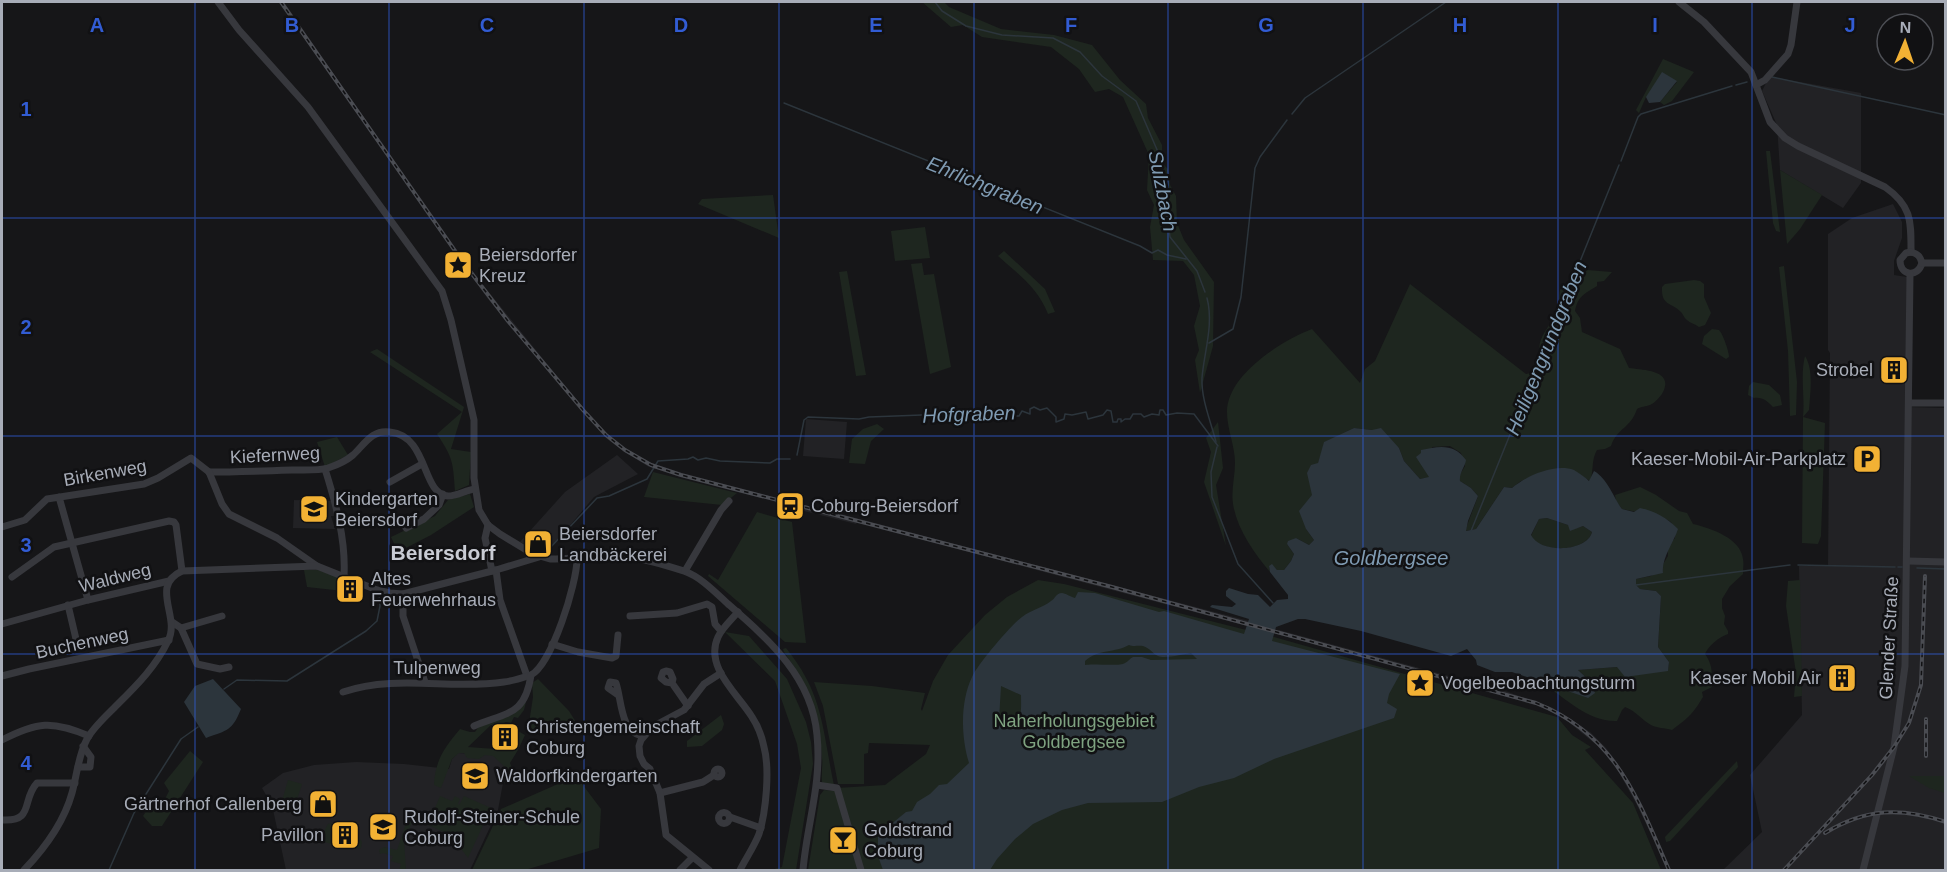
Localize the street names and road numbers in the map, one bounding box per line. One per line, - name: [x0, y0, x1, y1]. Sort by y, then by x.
- street label: Kiefernweg: [230, 443, 320, 467]
- street label: Birkenweg: [62, 456, 148, 490]
- street label: Waldweg: [77, 559, 153, 597]
- street label: Glender Straße: [1876, 576, 1902, 700]
- street label: Buchenweg: [34, 623, 130, 663]
- street label: Tulpenweg: [393, 658, 481, 678]

